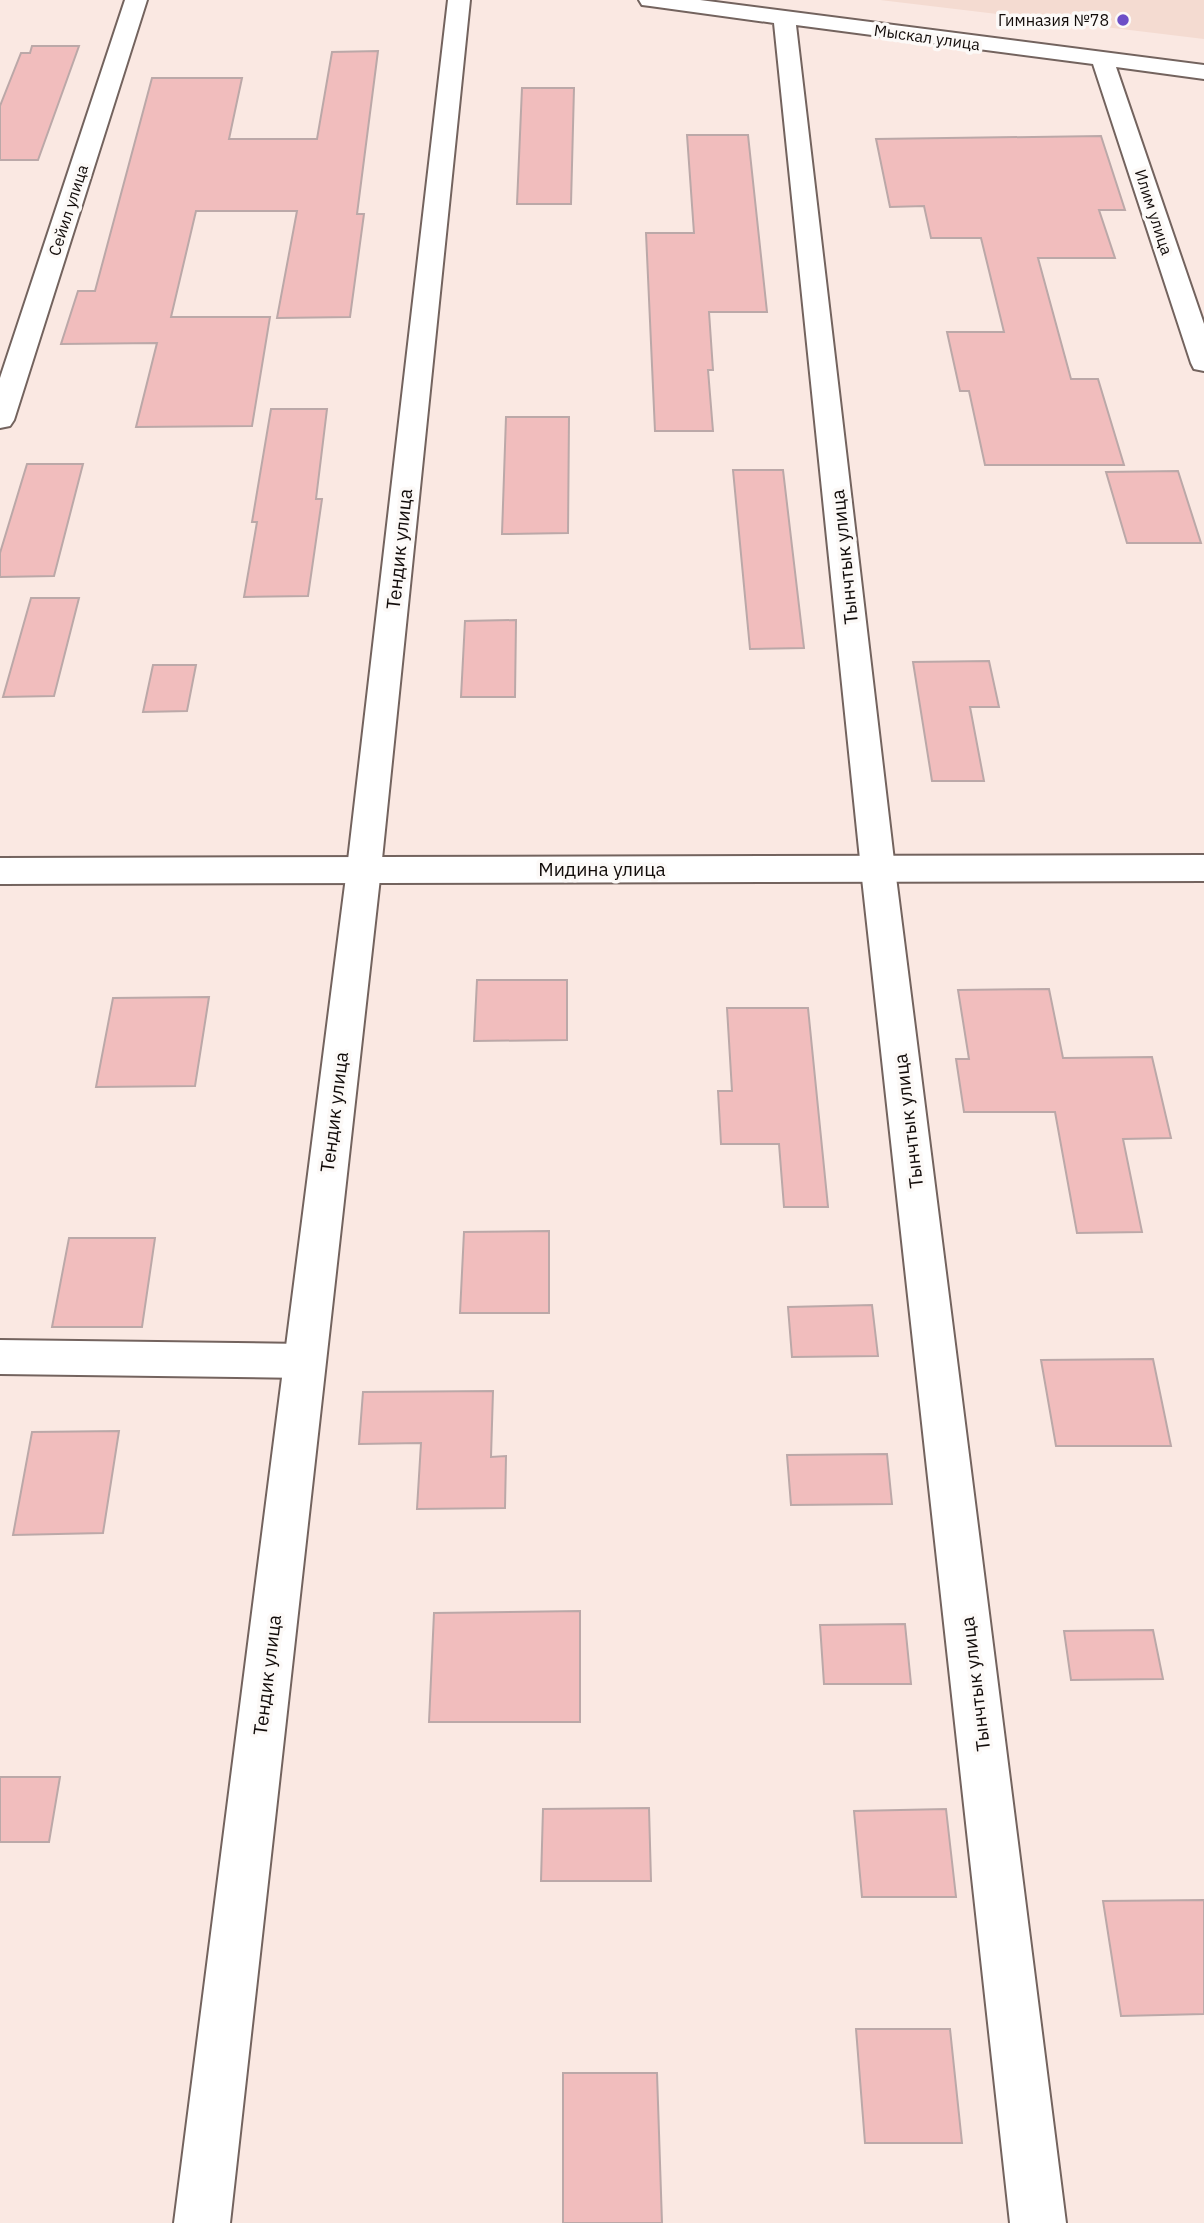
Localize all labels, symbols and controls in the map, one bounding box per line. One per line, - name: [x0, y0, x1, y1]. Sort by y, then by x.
- place label: Гимназия №78: [998, 10, 1109, 30]
- marker: Гимназия №78: [1115, 12, 1131, 28]
- street label: Мыскал улица: [873, 20, 982, 54]
- street label: Сейил улица: [44, 161, 92, 258]
- street label: Илим улица: [1131, 167, 1177, 258]
- street label: Тендик улица: [381, 487, 417, 611]
- street label: Тынчтык улица: [825, 488, 863, 626]
- street label: Мидина улица: [538, 857, 666, 881]
- street label: Тендик улица: [315, 1050, 353, 1174]
- street label: Тынчтык улица: [888, 1052, 928, 1190]
- street label: Тендик улица: [248, 1613, 286, 1737]
- street label: Тынчтык улица: [955, 1615, 995, 1753]

